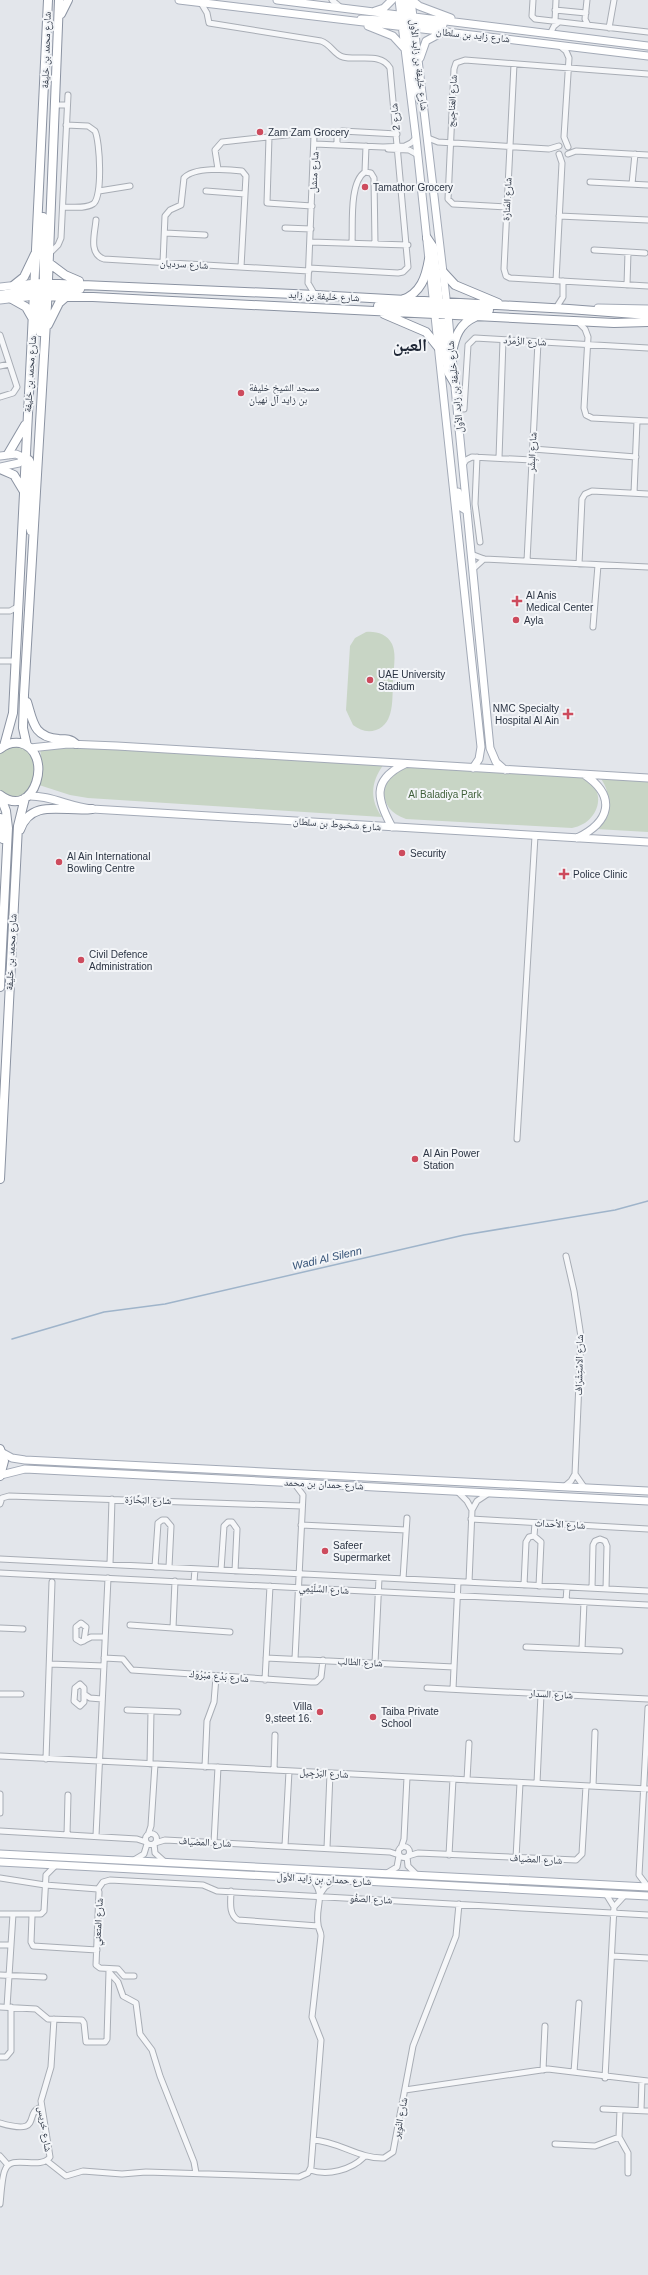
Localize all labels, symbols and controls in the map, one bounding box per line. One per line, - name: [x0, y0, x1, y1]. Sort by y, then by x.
- street label: شارع محمد بن خليفة: [39, 11, 54, 89]
- street label: شارع خليفة بن زايد الأول: [407, 19, 430, 112]
- street label: شارع زايد بن سلطان: [435, 26, 511, 45]
- street label: شارع العَنَاجِيج: [445, 74, 461, 128]
- street label: شارع 2: [388, 102, 403, 131]
- marker: Zam Zam Grocery: [255, 127, 265, 137]
- place label: Zam Zam Grocery: [268, 127, 349, 138]
- street label: شارع منشل: [307, 150, 322, 193]
- street label: شارع المَنارة: [500, 176, 515, 221]
- marker: Tamathor Grocery: [360, 182, 370, 192]
- place label: Tamathor Grocery: [373, 182, 453, 193]
- street label: شارع سرديان: [160, 257, 209, 272]
- street label: شارع خليفة بن زايد: [288, 289, 360, 304]
- street label: شارع الزُمرُّد: [503, 334, 547, 349]
- street label: شارع محمد بن خليفة: [22, 335, 39, 413]
- district label: العين: [393, 335, 427, 356]
- street label: شارع خليفة بن زايد الأول: [445, 340, 466, 433]
- place label: مسجد الشيخ خليفة بن زايد آل نهيان: [249, 382, 320, 406]
- marker: مسجد الشيخ خليفة بن زايد آل نهيان: [236, 388, 246, 398]
- street label: شارع البِشْر: [525, 431, 541, 473]
- place label: Al Anis Medical Center: [526, 590, 594, 613]
- marker: Al Anis Medical Center: [511, 595, 523, 607]
- marker: Ayla: [511, 615, 521, 625]
- place label: Ayla: [524, 615, 544, 626]
- place label: UAE University Stadium: [378, 669, 445, 692]
- marker: UAE University Stadium: [365, 675, 375, 685]
- place label: NMC Specialty Hospital Al Ain: [493, 703, 559, 726]
- marker: NMC Specialty Hospital Al Ain: [562, 708, 574, 720]
- park label: Al Baladiya Park: [408, 789, 483, 800]
- street label: شارع شخبوط بن سلطان: [293, 815, 382, 834]
- marker: Security: [397, 848, 407, 858]
- place label: Security: [410, 848, 446, 859]
- place label: Al Ain International Bowling Centre: [67, 851, 150, 874]
- marker: Al Ain International Bowling Centre: [54, 857, 64, 867]
- marker: Police Clinic: [558, 868, 570, 880]
- place label: Police Clinic: [573, 869, 627, 880]
- street label: شارع محمد بن خليفة: [3, 913, 20, 991]
- place label: Civil Defence Administration: [89, 949, 152, 972]
- marker: Civil Defence Administration: [76, 955, 86, 965]
- place label: Al Ain Power Station: [423, 1148, 480, 1171]
- marker: Al Ain Power Station: [410, 1154, 420, 1164]
- water label: Wadi Al Silenn: [291, 1244, 363, 1272]
- street label: شارع الاسْتِشْرَاف: [573, 1334, 586, 1396]
- street label: شارع حمدان بن محمد: [284, 1476, 364, 1493]
- street label: شارع البَحَّارَة: [125, 1494, 172, 1507]
- street label: شارع الأحداث: [534, 1517, 586, 1532]
- place label: Safeer Supermarket: [333, 1540, 390, 1563]
- marker: Safeer Supermarket: [320, 1546, 330, 1556]
- street label: شارع السِّلَيْمِي: [299, 1582, 350, 1598]
- street label: شارع الطالب: [337, 1655, 383, 1670]
- street label: شارع بَدْع مَبْرُوك: [189, 1668, 250, 1685]
- street label: شارع السدار: [528, 1687, 574, 1702]
- place label: Villa 9,steet 16.: [265, 1701, 312, 1724]
- place label: Taiba Private School: [381, 1706, 439, 1729]
- marker: Villa 9,steet 16.: [315, 1707, 325, 1717]
- marker: Taiba Private School: [368, 1712, 378, 1722]
- street label: شارع البَرْجِيل: [299, 1766, 349, 1782]
- street label: شارع المضياف: [178, 1835, 232, 1850]
- street label: شارع المضياف: [509, 1852, 563, 1867]
- street label: شارع حمدان بن زايد الأول: [276, 1871, 372, 1888]
- street label: شارع الصفُو: [349, 1892, 393, 1907]
- street label: شارع المتعني: [91, 1897, 107, 1946]
- street label: شارع النُوِير: [390, 2096, 412, 2141]
- street label: شارع خريس: [35, 2106, 54, 2153]

